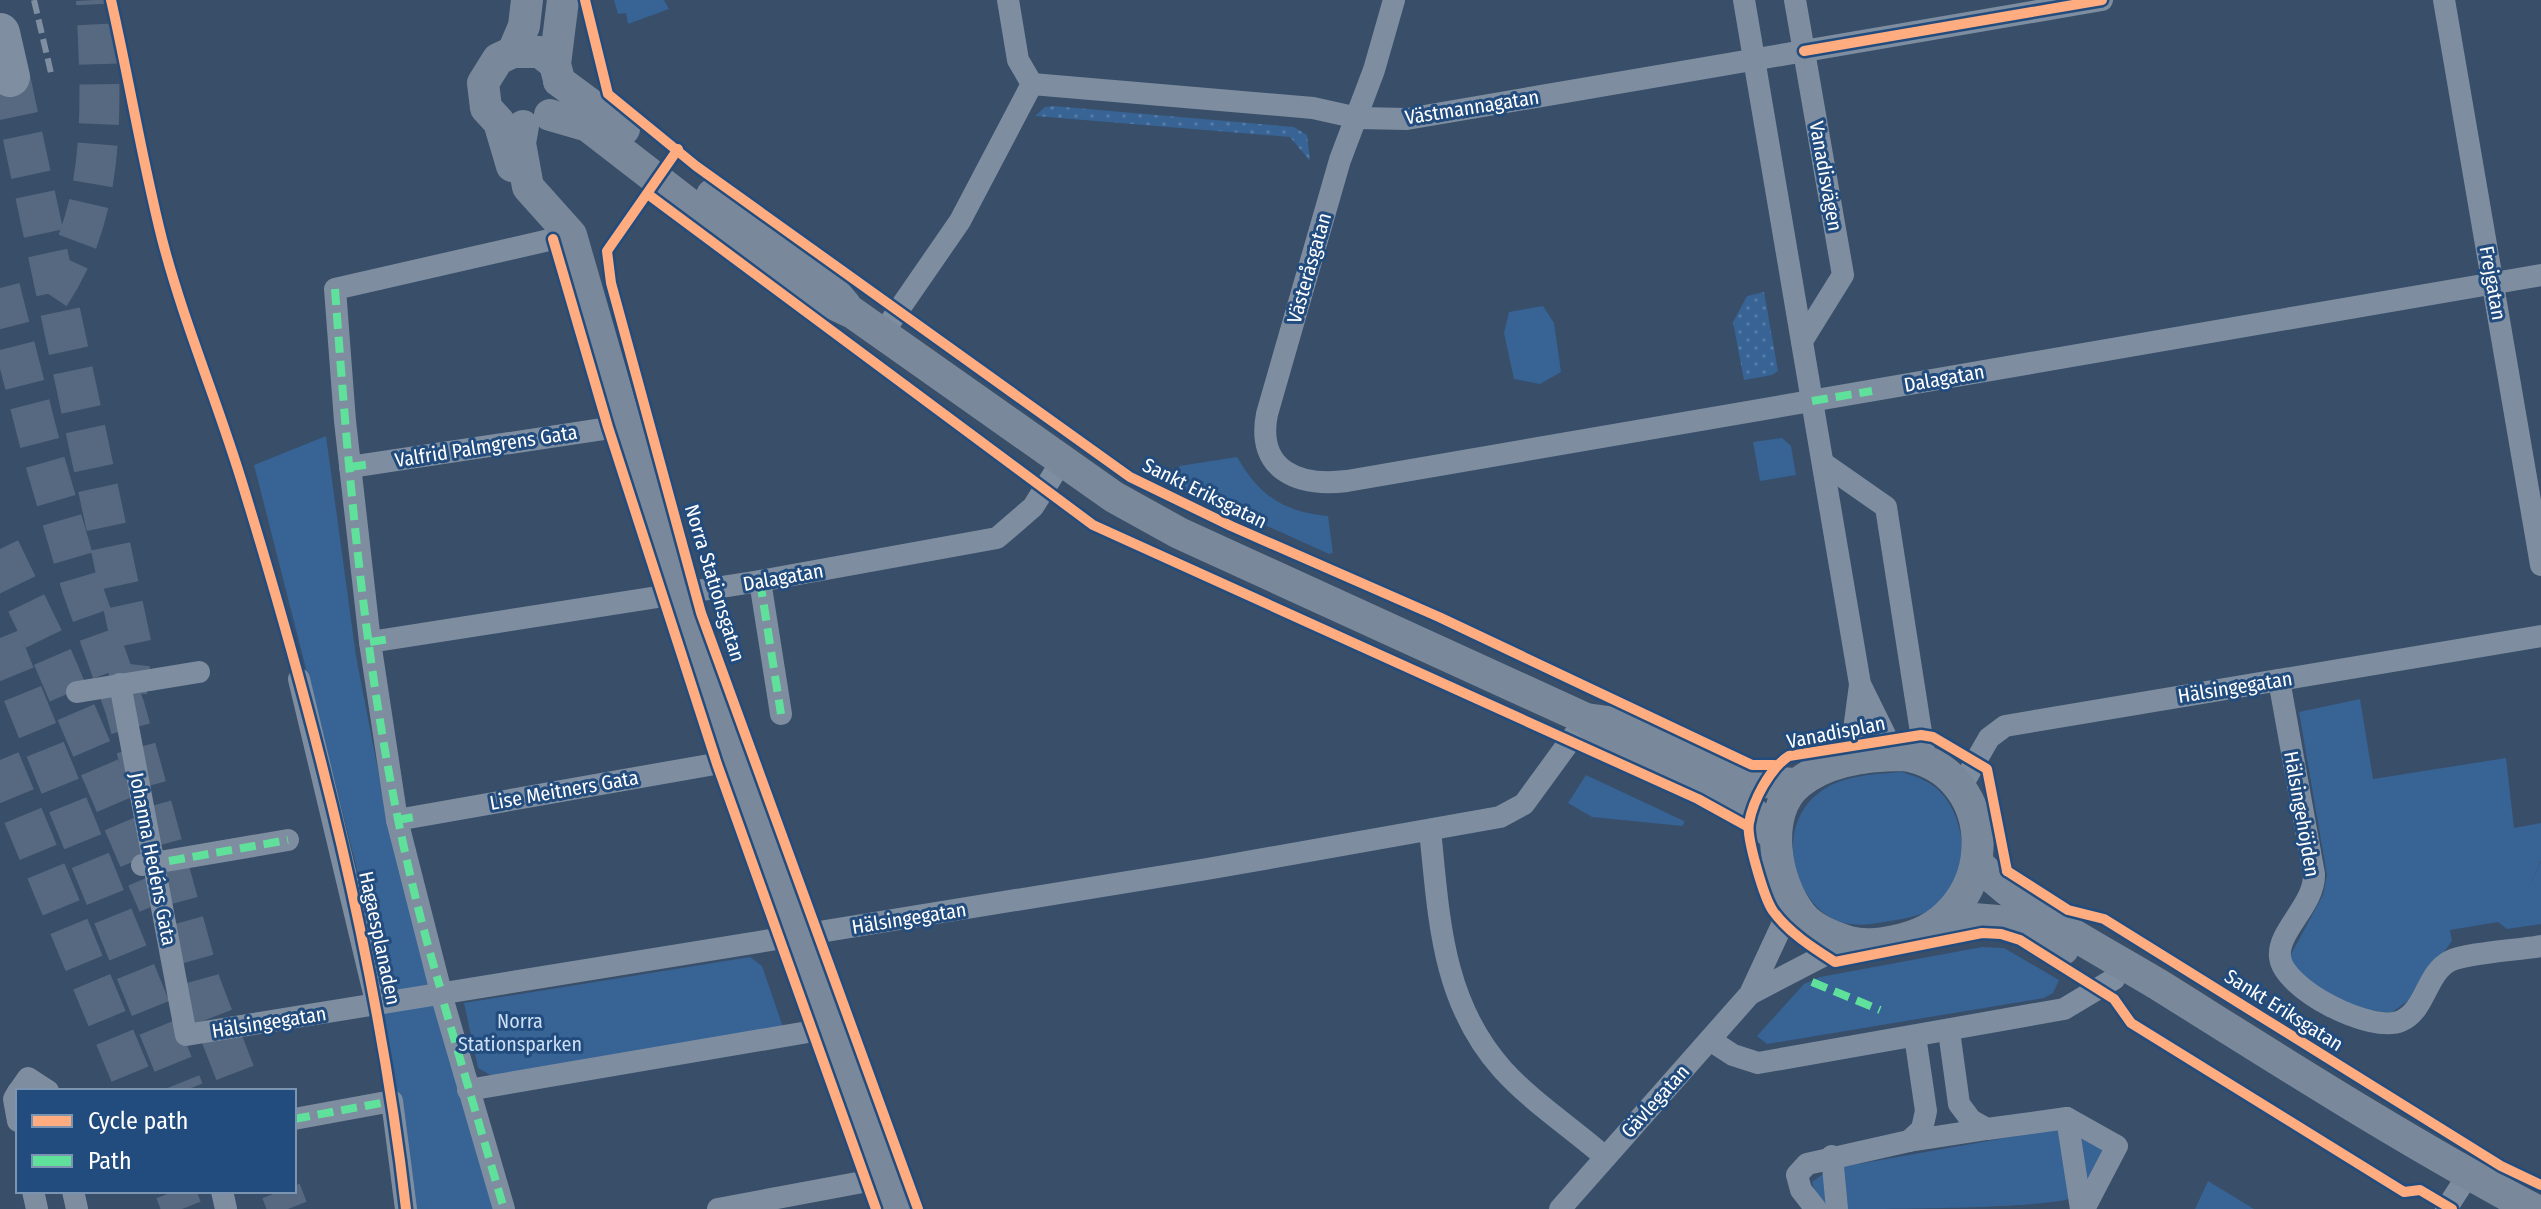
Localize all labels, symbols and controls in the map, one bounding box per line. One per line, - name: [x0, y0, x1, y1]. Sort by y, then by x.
- street label: Västmannagatan: [1403, 85, 1541, 129]
- street label: Vanadisvägen: [1805, 119, 1847, 233]
- street label: Västeråsgatan: [1282, 210, 1336, 326]
- street label: Frejgatan: [2475, 244, 2511, 322]
- street label: Dalagatan: [1902, 359, 1986, 397]
- street label: Valfrid Palmgrens Gata: [393, 420, 579, 472]
- street label: Sankt Eriksgatan: [1139, 453, 1271, 533]
- street label: Norra Stationsgatan: [680, 501, 750, 665]
- street label: Dalagatan: [741, 558, 825, 596]
- street label: Hälsingegatan: [2176, 666, 2294, 708]
- street label: Vanadisplan: [1785, 711, 1887, 753]
- street label: Hälsingehöjden: [2279, 749, 2325, 879]
- street label: Lise Meitners Gata: [488, 765, 640, 815]
- street label: Johanna Hedéns Gata: [124, 770, 182, 948]
- street label: Hagaesplanaden: [354, 869, 406, 1007]
- street label: Hälsingegatan: [850, 897, 968, 939]
- street label: Sankt Eriksgatan: [2220, 964, 2348, 1056]
- street label: Hälsingegatan: [210, 1001, 328, 1043]
- park label: Norra Stationsparken: [458, 1009, 582, 1056]
- street label: Gävlegatan: [1616, 1059, 1694, 1143]
- legend: [16, 1089, 296, 1193]
- text: Cycle path: [88, 1107, 188, 1135]
- text: Path: [88, 1147, 132, 1175]

